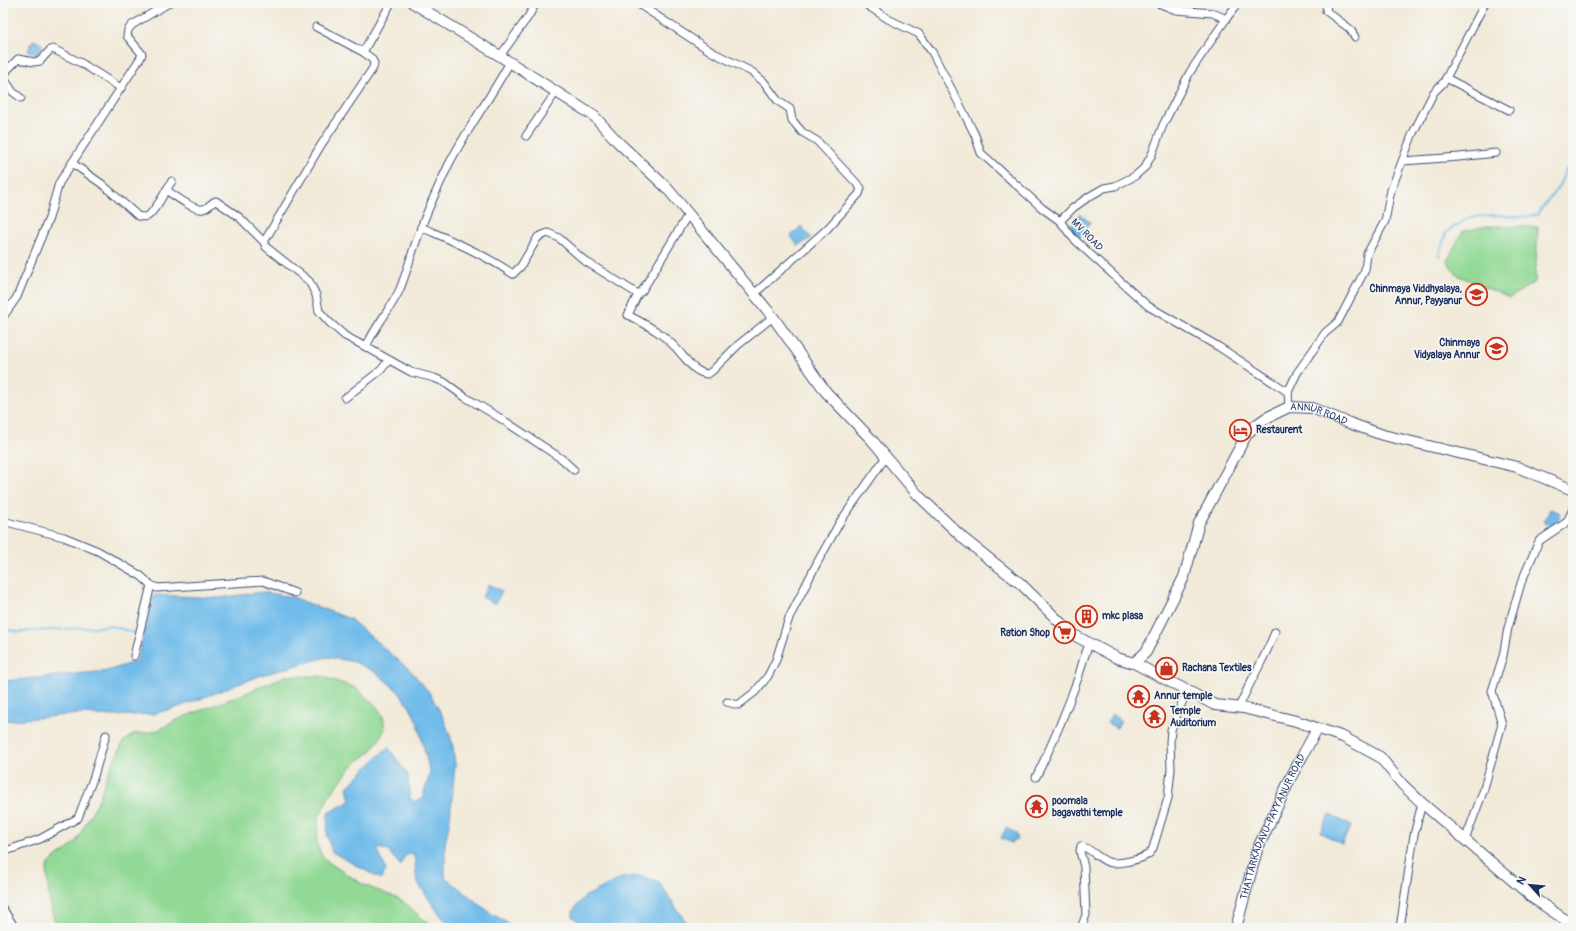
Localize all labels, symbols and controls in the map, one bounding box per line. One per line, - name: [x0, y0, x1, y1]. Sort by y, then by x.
- street label: MV ROAD: [1069, 216, 1105, 254]
- school or university icon: Chinmaya Viddhyalaya, Annur, Payyanur: [1464, 282, 1490, 308]
- place label: Chinmaya Viddhyalaya, Annur, Payyanur: [1370, 283, 1462, 307]
- school or university icon: Chinmaya Vidyalaya Annur: [1483, 336, 1509, 362]
- place label: Chinmaya Vidyalaya Annur: [1414, 337, 1480, 361]
- street label: ANNUR ROAD: [1290, 401, 1349, 428]
- hotel icon: Restaurent: [1227, 417, 1253, 443]
- place label: Restaurent: [1256, 424, 1303, 436]
- building icon: mkc plasa: [1073, 603, 1099, 629]
- place label: mkc plasa: [1102, 610, 1144, 622]
- supermarket icon: Ration Shop: [1052, 620, 1078, 646]
- place label: Ration Shop: [1000, 627, 1050, 639]
- shop icon: Rachana Textiles: [1153, 655, 1179, 681]
- place label: Rachana Textiles: [1182, 662, 1252, 674]
- temple icon: Annur temple: [1126, 683, 1152, 709]
- place label: Annur temple: [1154, 690, 1213, 702]
- temple icon: Temple Auditorium: [1141, 704, 1167, 730]
- place label: Temple Auditorium: [1169, 705, 1216, 729]
- street label: THATTARKADAVU-PAYYANUR ROAD: [1238, 752, 1308, 901]
- temple icon: poomala bagavathi temple: [1023, 794, 1049, 820]
- place label: poomala bagavathi temple: [1052, 795, 1124, 819]
- north arrow: [1510, 865, 1550, 905]
- text: N: [1514, 874, 1529, 887]

